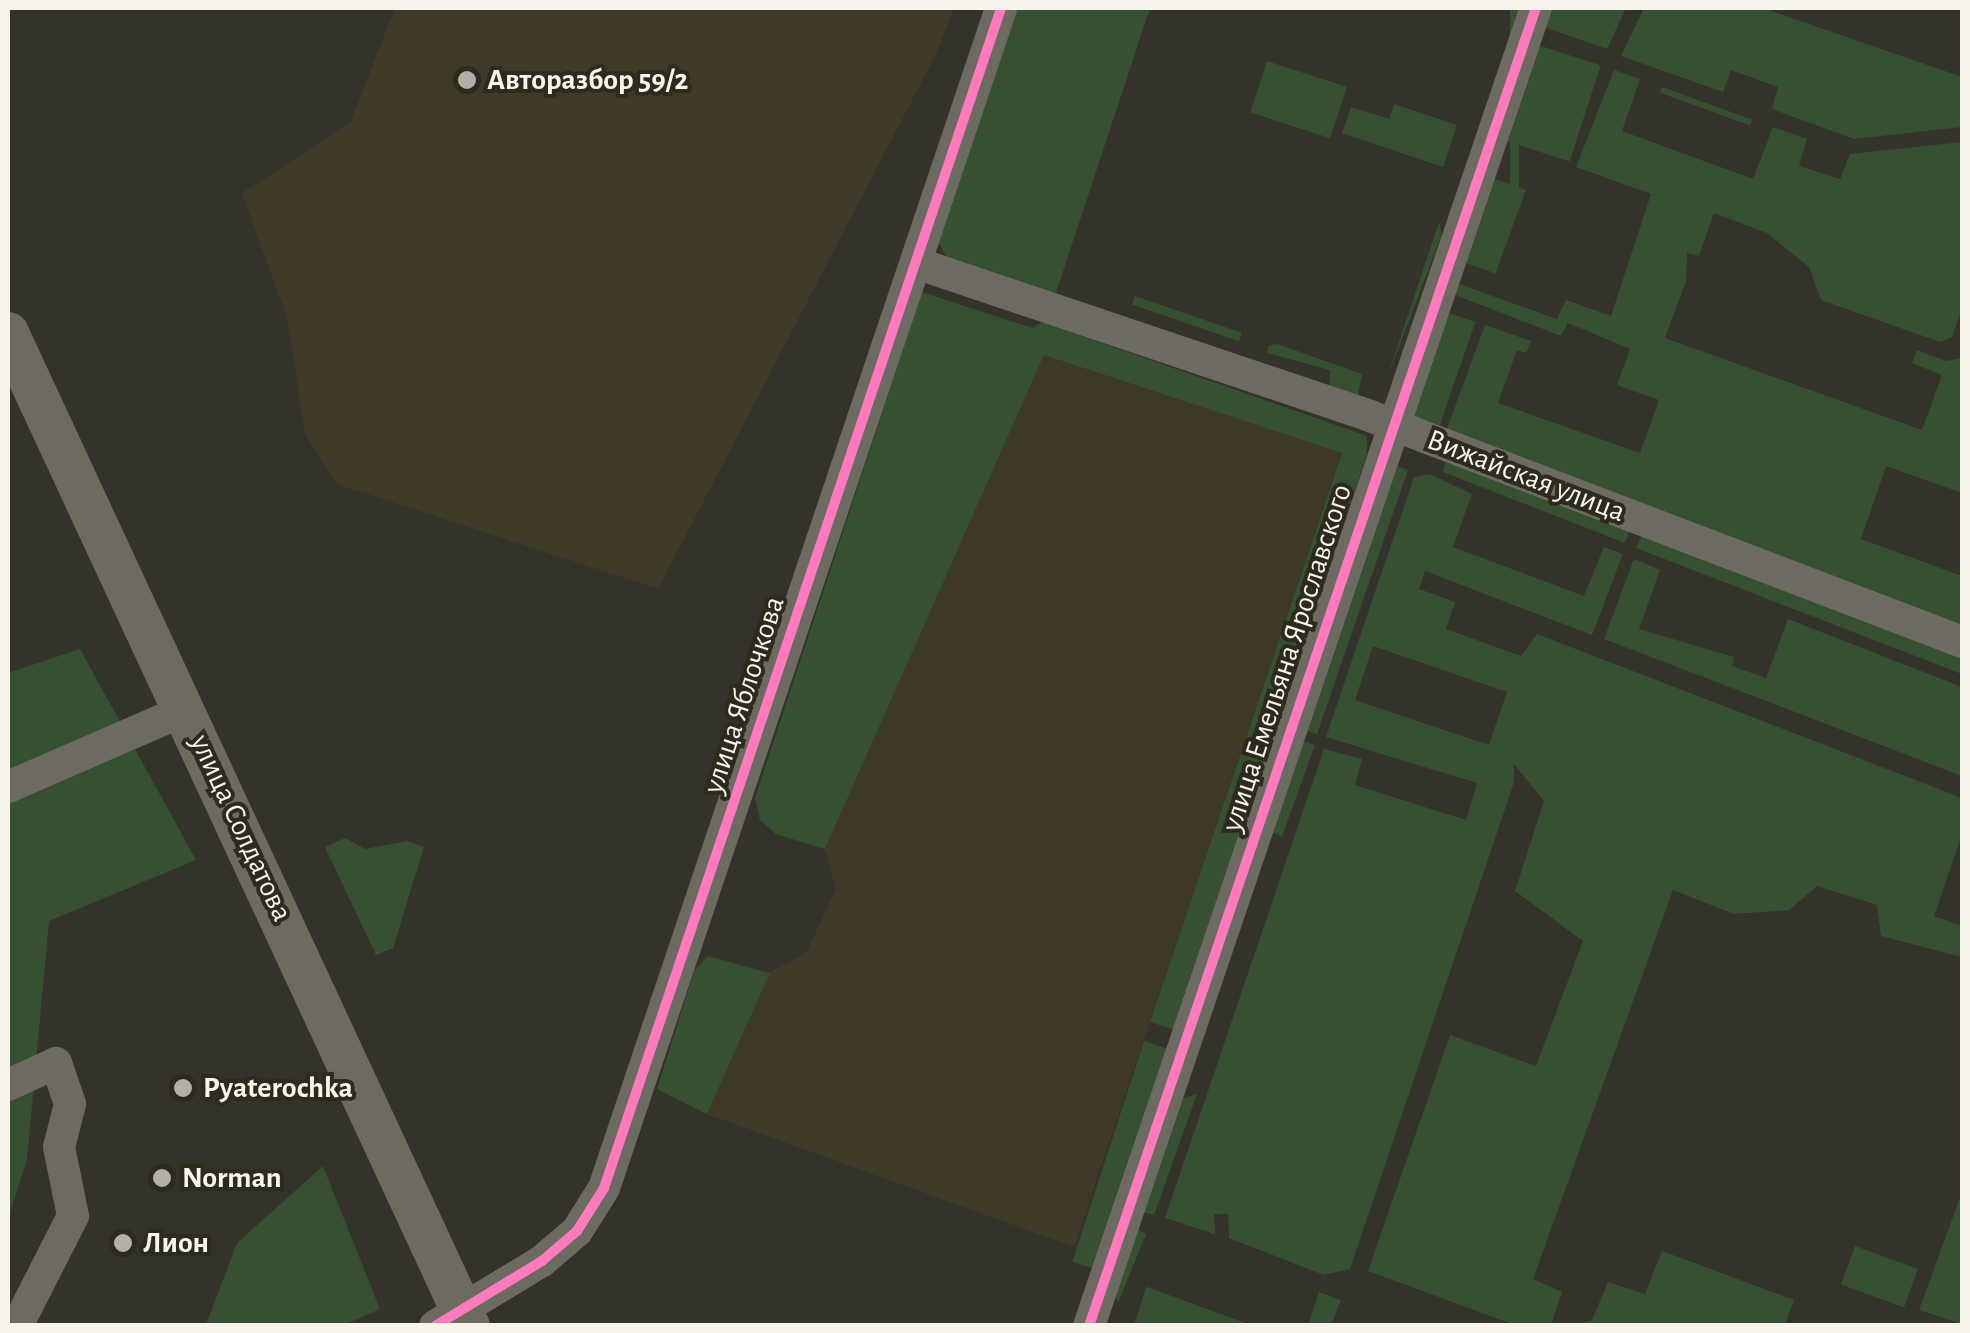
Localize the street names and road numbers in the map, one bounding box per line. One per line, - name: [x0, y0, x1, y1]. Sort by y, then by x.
- street label: Вижайская улица: [1422, 422, 1630, 530]
- street label: улица Емельяна Ярославского: [1214, 480, 1360, 836]
- street label: улица Яблочкова: [695, 592, 793, 798]
- street label: улица Солдатова: [182, 729, 300, 927]

